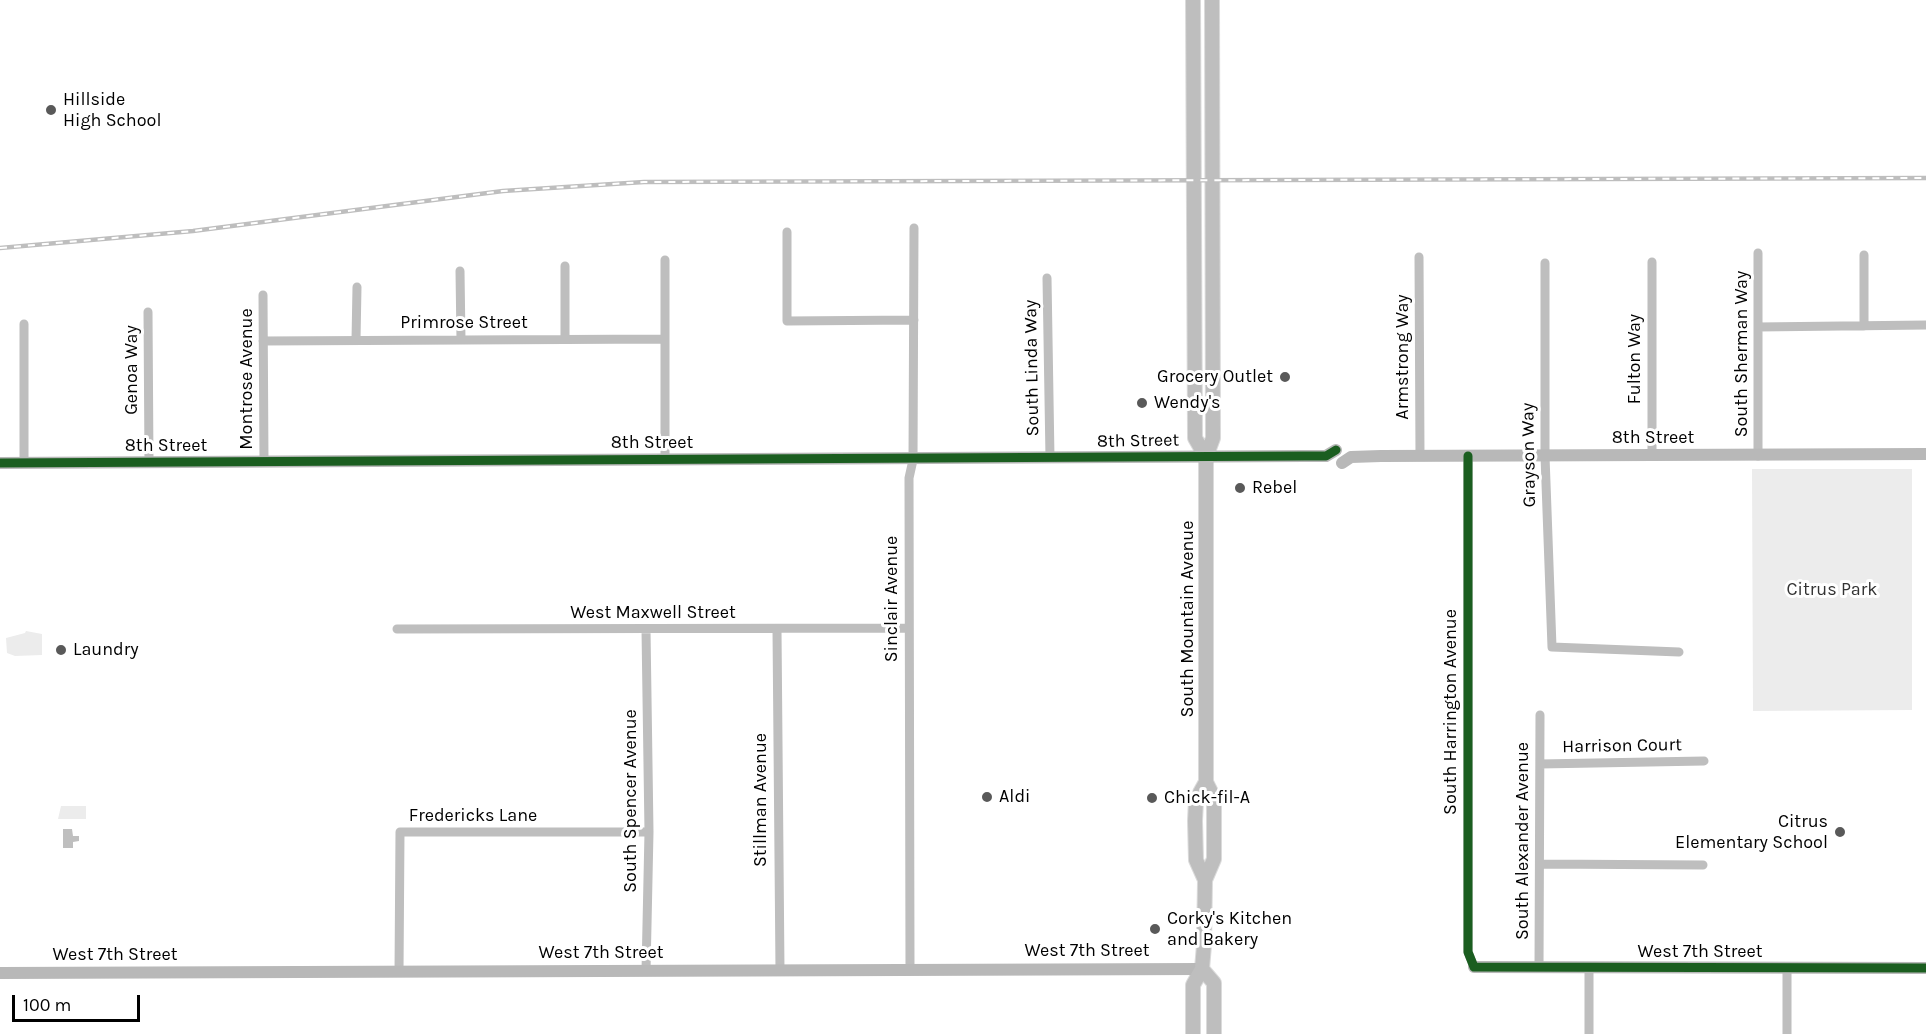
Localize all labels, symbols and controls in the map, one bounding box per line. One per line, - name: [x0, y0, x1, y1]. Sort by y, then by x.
- place label: Hillside High School: [63, 89, 161, 132]
- marker: Hillside High School: [44, 103, 58, 117]
- street label: South Sherman Way: [1731, 271, 1753, 437]
- street label: Armstrong Way: [1392, 294, 1414, 420]
- street label: South Linda Way: [1020, 299, 1044, 437]
- street label: Montrose Avenue: [236, 308, 258, 450]
- street label: Primrose Street: [400, 312, 528, 334]
- street label: Fulton Way: [1624, 314, 1646, 404]
- street label: Genoa Way: [121, 325, 143, 415]
- place label: Grocery Outlet: [1157, 366, 1273, 388]
- marker: Grocery Outlet: [1278, 370, 1292, 384]
- place label: Wendy's: [1154, 392, 1221, 414]
- marker: Wendy's: [1135, 396, 1149, 410]
- street label: Grayson Way: [1517, 403, 1541, 507]
- street label: 8th Street: [1612, 427, 1694, 449]
- street label: 8th Street: [1097, 429, 1179, 453]
- street label: 8th Street: [611, 432, 693, 454]
- street label: 8th Street: [125, 435, 207, 457]
- place label: Rebel: [1252, 477, 1297, 499]
- marker: Rebel: [1233, 481, 1247, 495]
- street label: South Mountain Avenue: [1177, 521, 1199, 717]
- street label: Sinclair Avenue: [881, 536, 903, 662]
- park label: Citrus Park: [1787, 579, 1877, 601]
- street label: West Maxwell Street: [570, 602, 736, 624]
- street label: South Harrington Avenue: [1440, 609, 1462, 815]
- place label: Laundry: [73, 639, 139, 661]
- marker: Laundry: [54, 643, 68, 657]
- street label: South Spencer Avenue: [620, 709, 642, 893]
- street label: Stillman Avenue: [750, 733, 772, 867]
- street label: Harrison Court: [1562, 734, 1682, 758]
- street label: South Alexander Avenue: [1512, 742, 1534, 940]
- place label: Aldi: [999, 786, 1030, 808]
- place label: Chick-fil-A: [1164, 787, 1250, 809]
- marker: Aldi: [980, 790, 994, 804]
- marker: Chick-fil-A: [1145, 791, 1159, 805]
- street label: Fredericks Lane: [409, 805, 537, 827]
- place label: Citrus Elementary School: [1675, 811, 1828, 854]
- marker: Citrus Elementary School: [1833, 825, 1847, 839]
- place label: Corky's Kitchen and Bakery: [1167, 908, 1292, 950]
- marker: Corky's Kitchen and Bakery: [1148, 922, 1162, 936]
- street label: West 7th Street: [1024, 940, 1150, 962]
- street label: West 7th Street: [1637, 941, 1763, 963]
- street label: West 7th Street: [538, 942, 664, 964]
- street label: West 7th Street: [52, 944, 178, 966]
- scale bar: [15, 983, 142, 1021]
- text: 100 m: [23, 994, 71, 1016]

